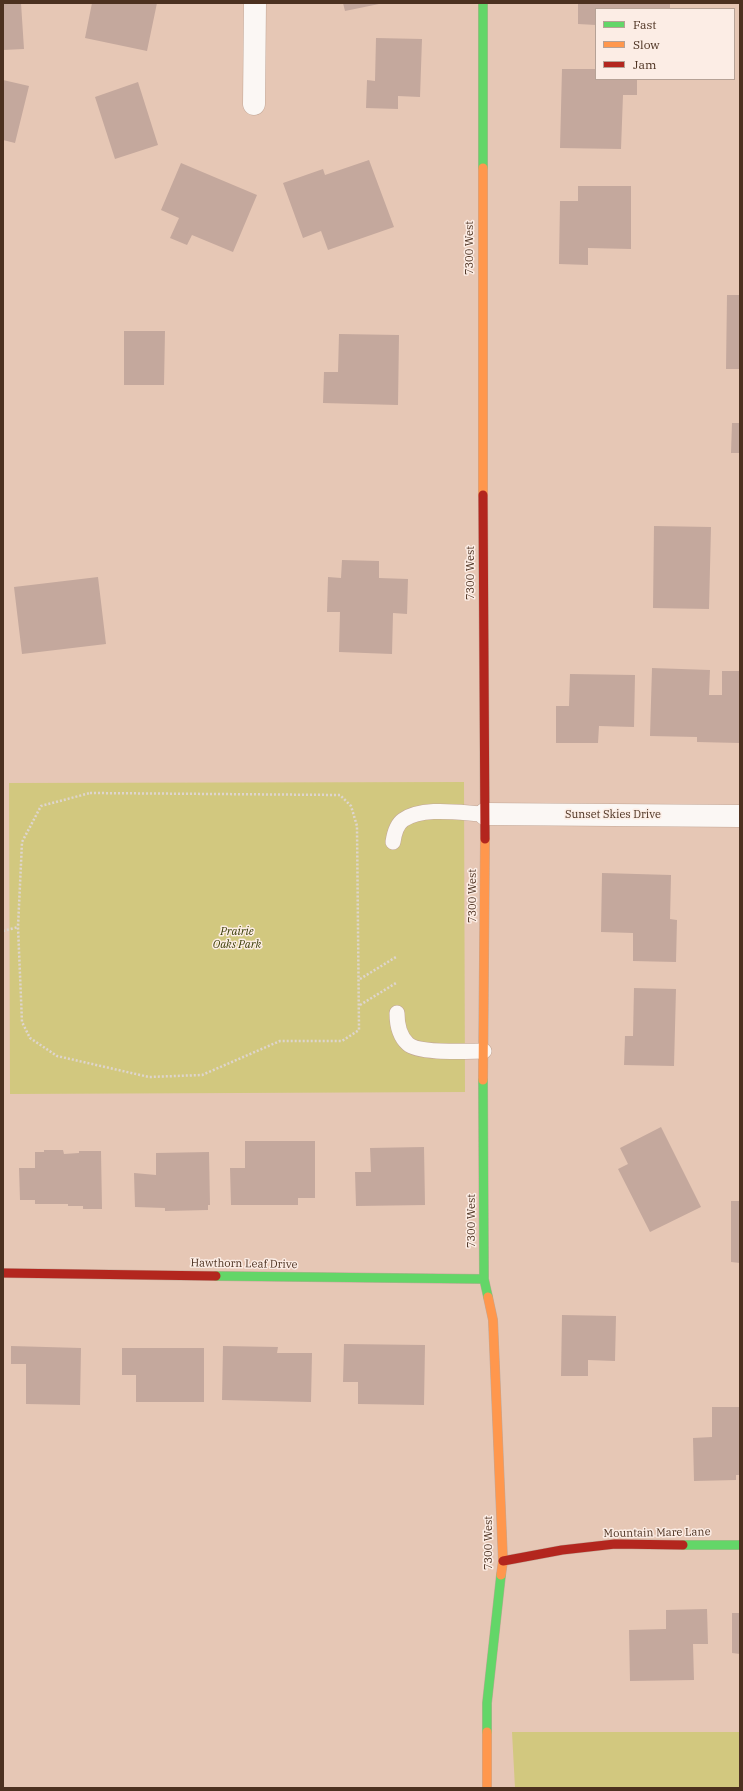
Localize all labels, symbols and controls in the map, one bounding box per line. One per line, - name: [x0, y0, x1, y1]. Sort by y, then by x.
- legend: [595, 8, 735, 80]
- text: Fast: [633, 17, 657, 32]
- text: Slow: [633, 37, 660, 52]
- text: Jam: [633, 57, 656, 72]
- street label: 7300 West: [463, 221, 477, 275]
- street label: 7300 West: [464, 546, 478, 600]
- street label: Sunset Skies Drive: [565, 808, 661, 822]
- street label: 7300 West: [466, 869, 480, 923]
- park label: Prairie Oaks Park: [213, 925, 261, 951]
- street label: 7300 West: [465, 1194, 479, 1248]
- street label: Hawthorn Leaf Drive: [190, 1256, 298, 1272]
- street label: 7300 West: [482, 1516, 496, 1570]
- street label: Mountain Mare Lane: [603, 1525, 711, 1541]

